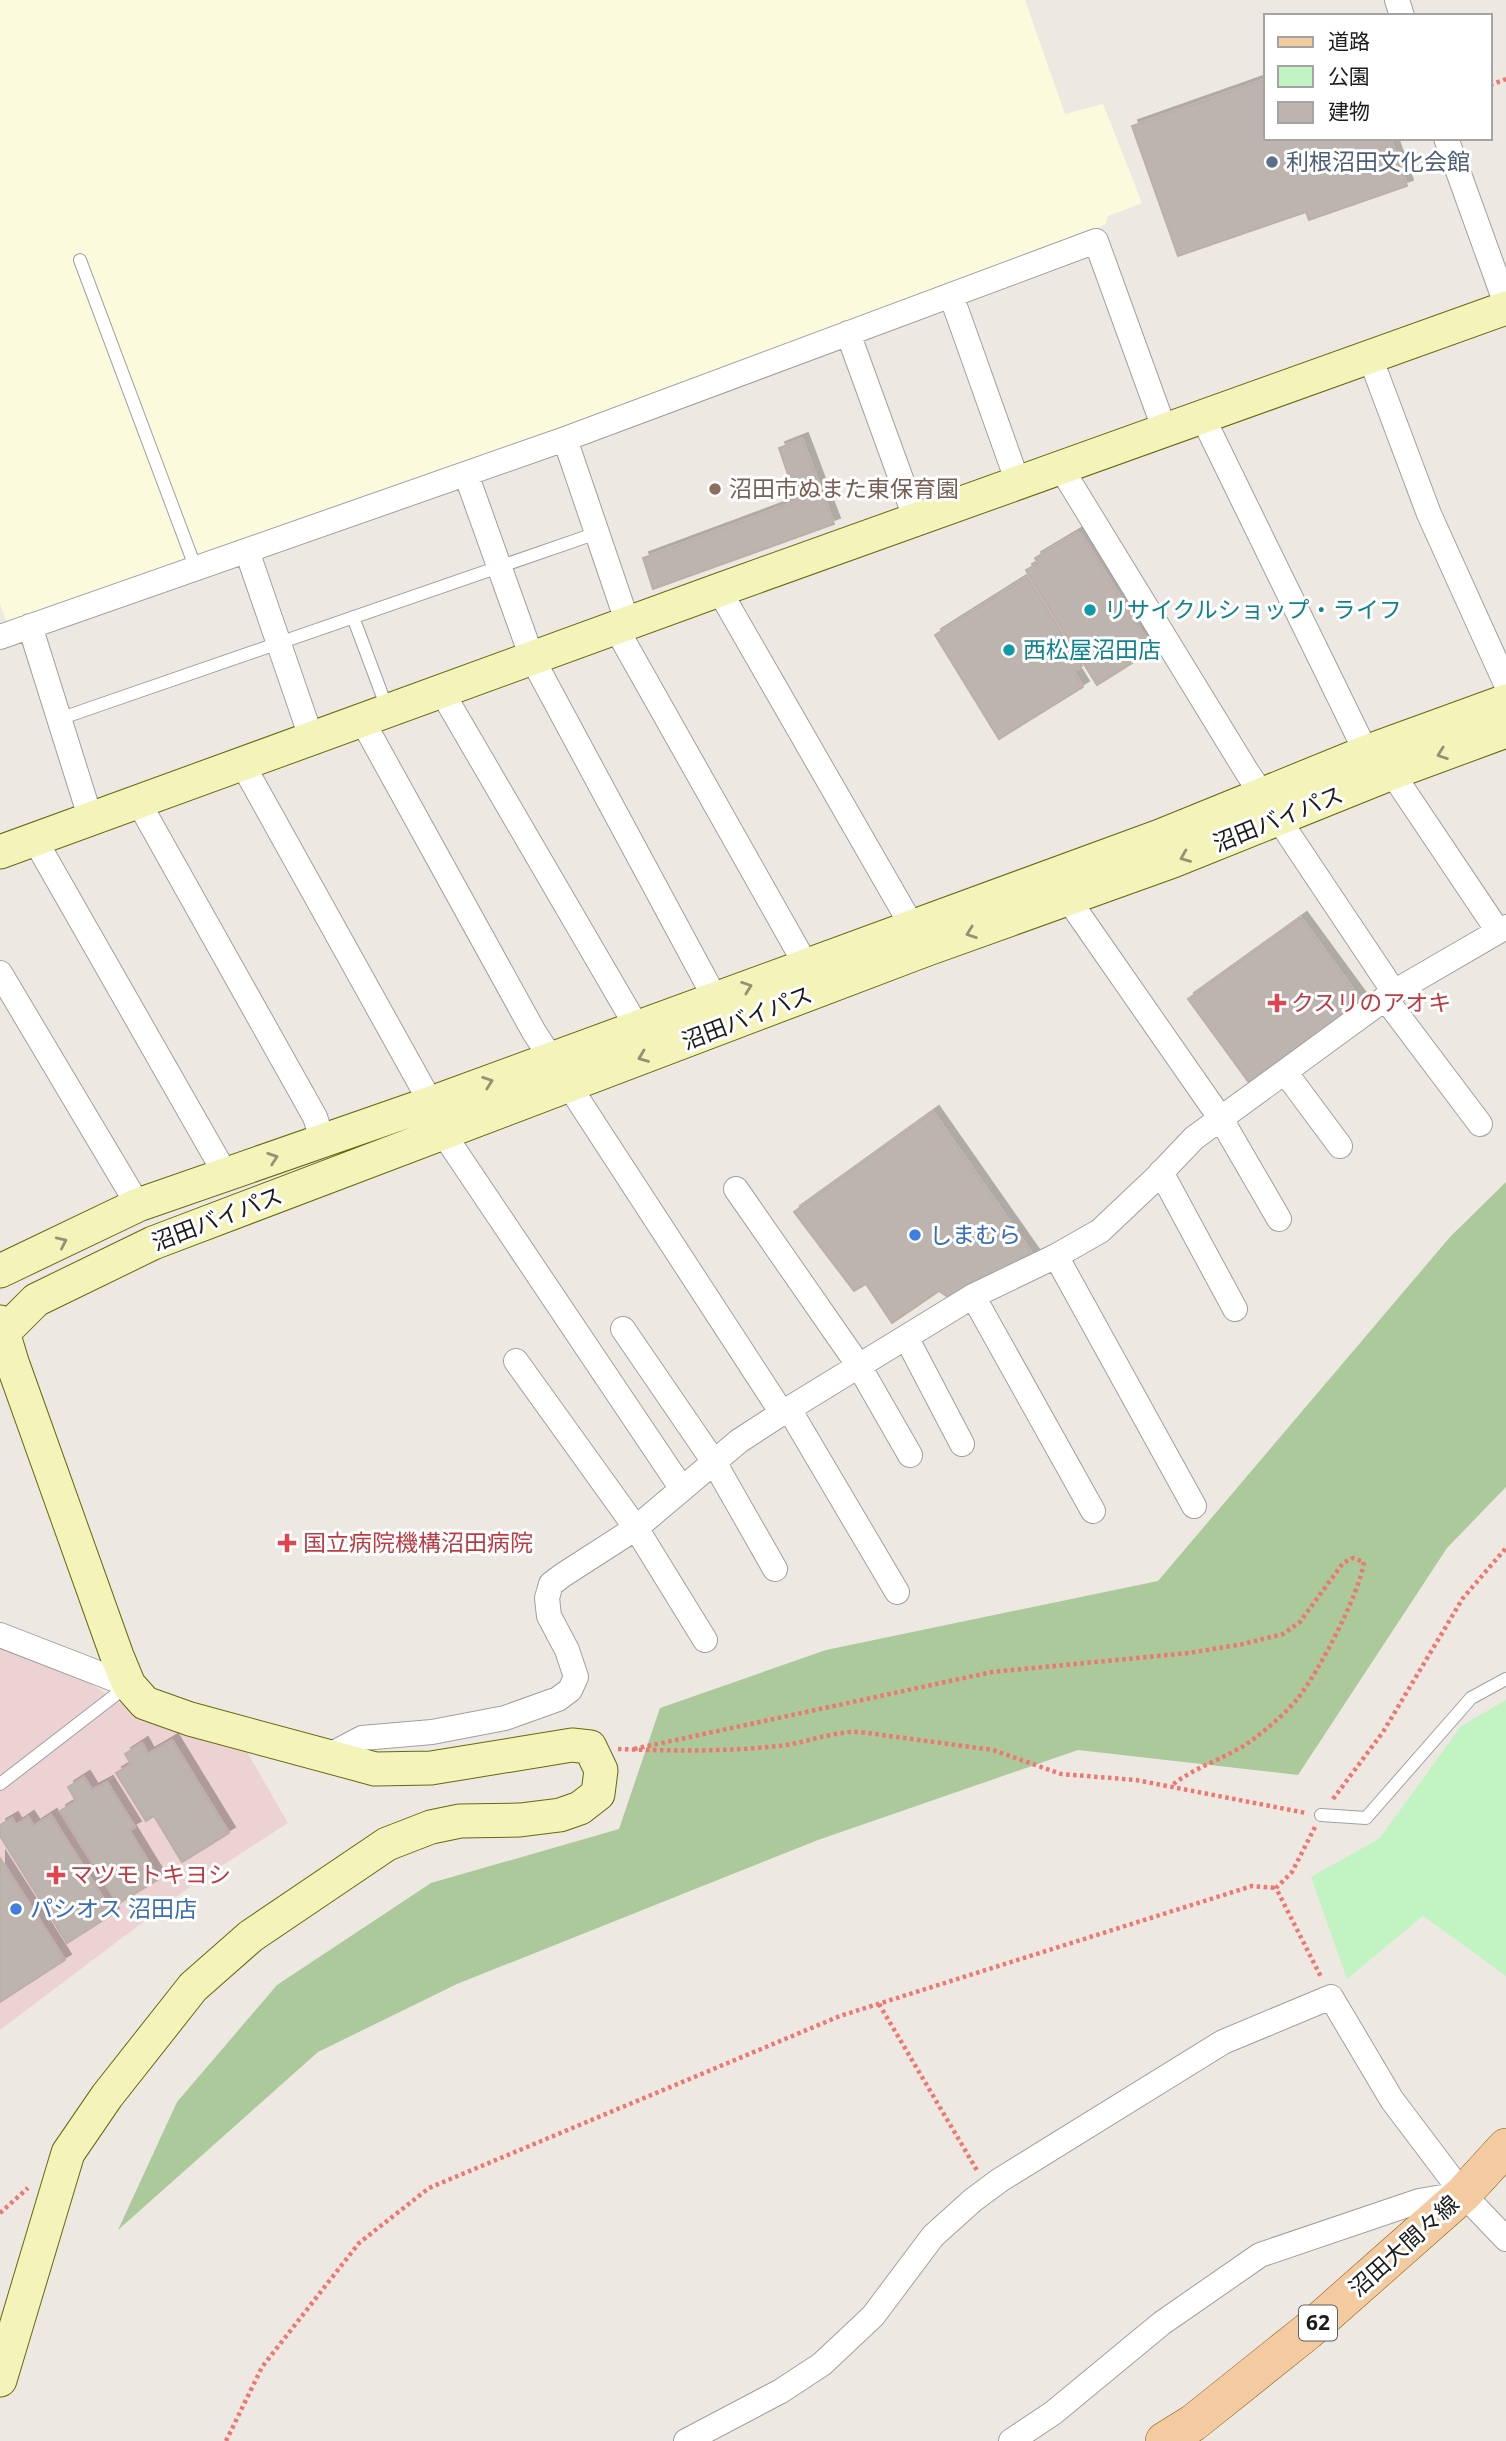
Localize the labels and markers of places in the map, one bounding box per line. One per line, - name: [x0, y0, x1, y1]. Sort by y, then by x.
- place label: 利根沼田文化会館: [1286, 145, 1470, 177]
- marker: 利根沼田文化会館: [1264, 154, 1280, 170]
- place label: 沼田市ぬまた東保育園: [729, 472, 959, 504]
- marker: 沼田市ぬまた東保育園: [707, 481, 723, 497]
- place label: リサイクルショップ・ライフ: [1104, 593, 1402, 625]
- marker: リサイクルショップ・ライフ: [1082, 602, 1098, 618]
- place label: 西松屋沼田店: [1023, 633, 1161, 665]
- marker: 西松屋沼田店: [1001, 642, 1017, 658]
- place label: クスリのアオキ: [1291, 986, 1451, 1018]
- marker: クスリのアオキ: [1269, 995, 1285, 1011]
- place label: しまむら: [929, 1218, 1021, 1250]
- marker: しまむら: [907, 1227, 923, 1243]
- place label: 国立病院機構沼田病院: [303, 1526, 533, 1558]
- marker: 国立病院機構沼田病院: [277, 1533, 297, 1553]
- place label: マツモトキヨシ: [70, 1858, 231, 1890]
- marker: マツモトキヨシ: [48, 1867, 64, 1883]
- place label: パシオス 沼田店: [30, 1892, 197, 1924]
- marker: パシオス 沼田店: [8, 1901, 24, 1917]

